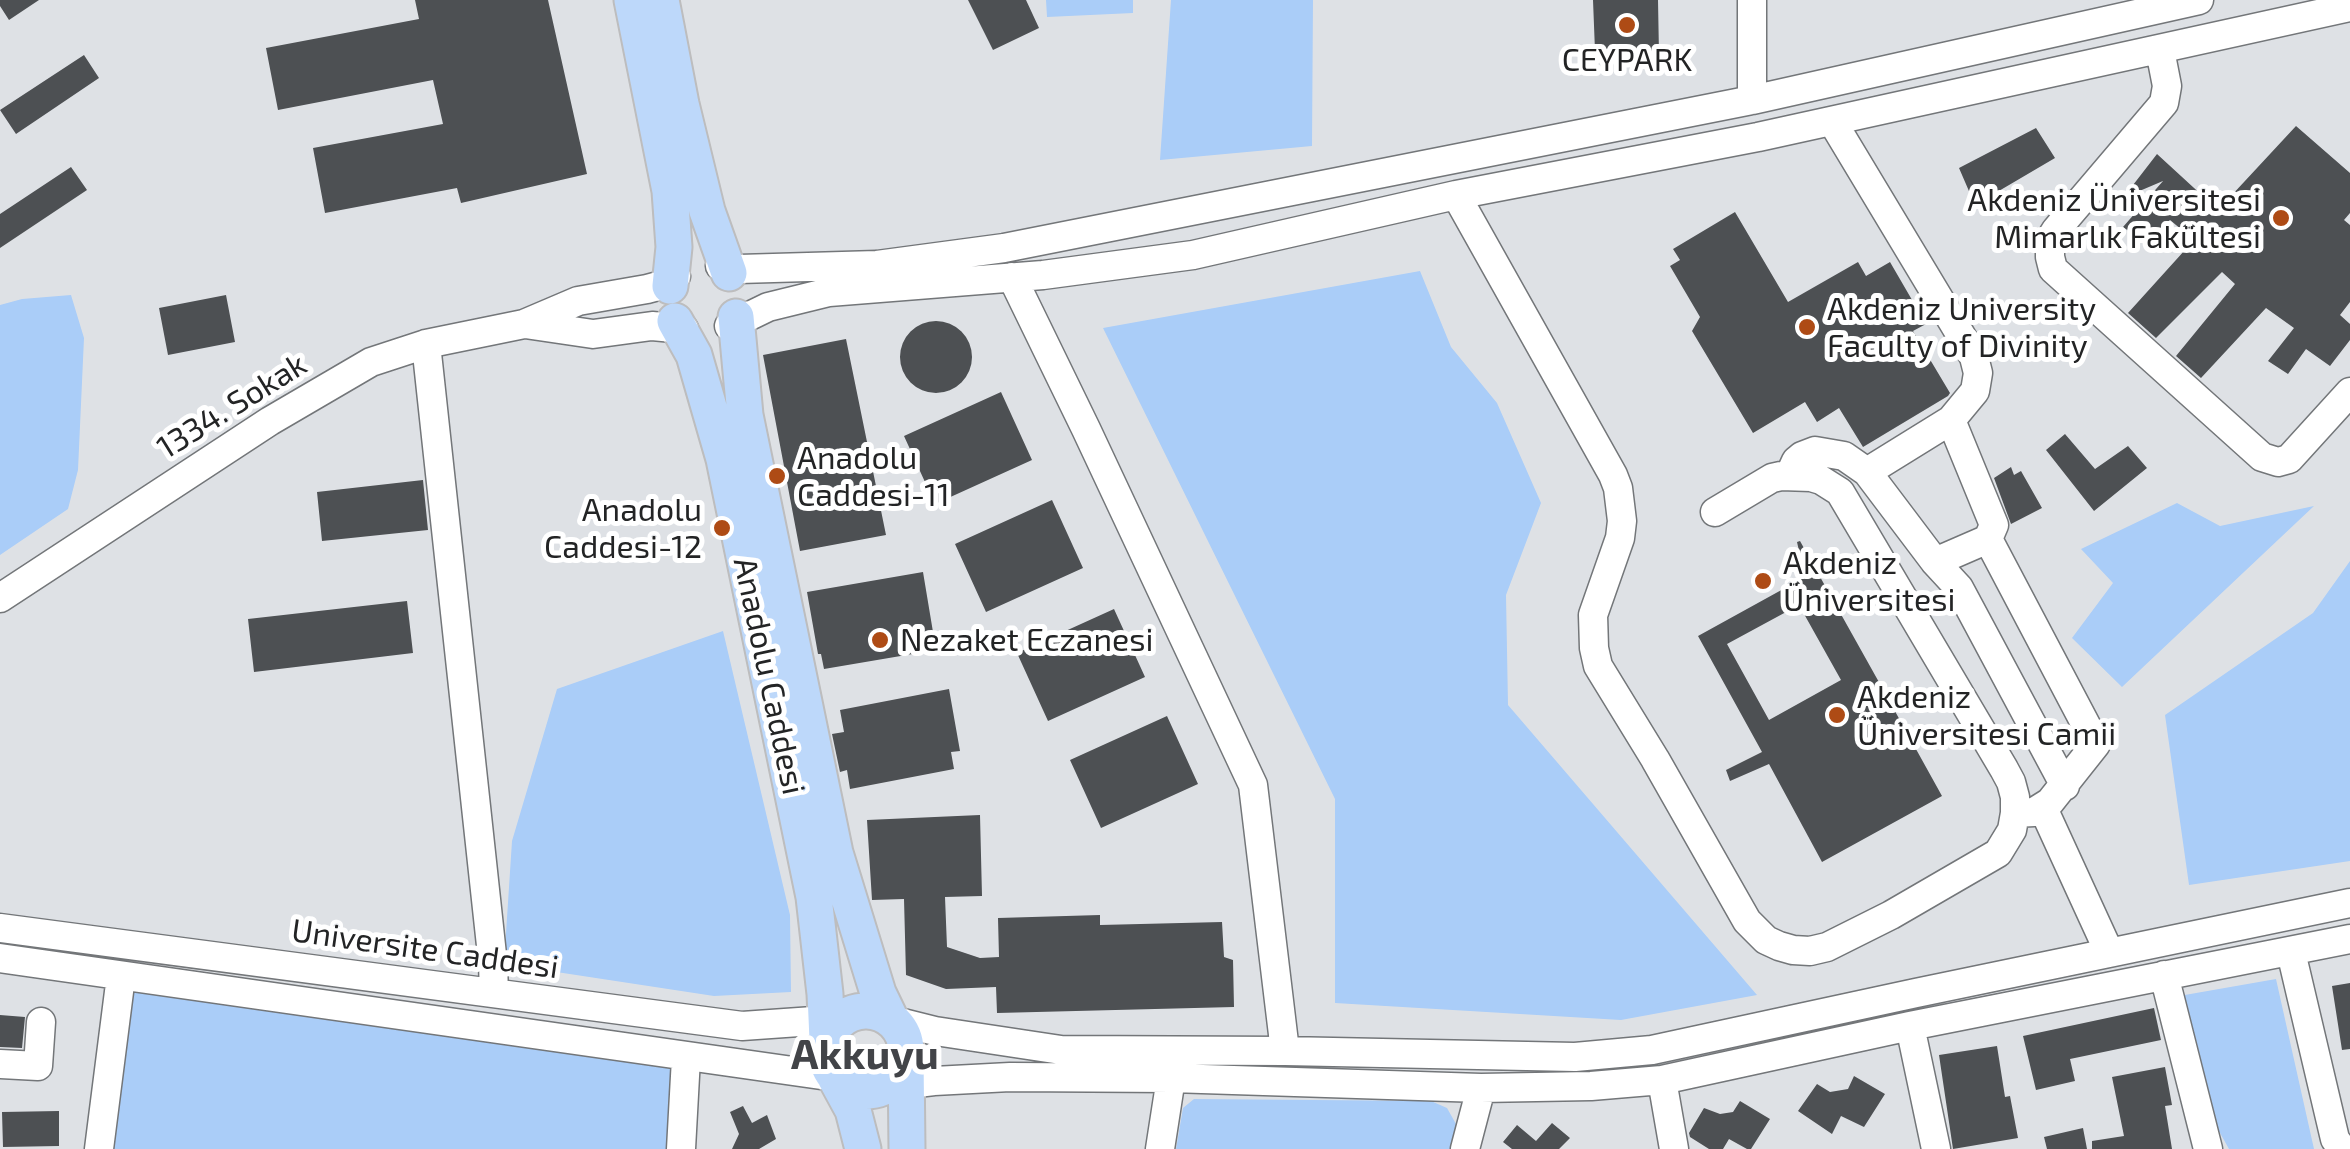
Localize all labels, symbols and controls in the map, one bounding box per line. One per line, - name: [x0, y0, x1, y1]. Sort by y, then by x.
- marker: CEYPARK: [1616, 14, 1638, 36]
- place label: CEYPARK: [1562, 41, 1692, 79]
- place label: Akdeniz Üniversitesi Mimarlık Fakültesi: [1967, 181, 2261, 256]
- marker: Akdeniz Üniversitesi Mimarlık Fakültesi: [2270, 207, 2292, 229]
- place label: Akdeniz University Faculty of Divinity: [1827, 290, 2096, 365]
- marker: Akdeniz University Faculty of Divinity: [1796, 316, 1818, 338]
- street label: 1334. Sokak: [150, 345, 314, 467]
- place label: Anadolu Caddesi-11: [797, 439, 950, 514]
- marker: Anadolu Caddesi-11: [766, 465, 788, 487]
- place label: Anadolu Caddesi-12: [544, 491, 702, 566]
- marker: Anadolu Caddesi-12: [711, 517, 733, 539]
- place label: Akdeniz Üniversitesi: [1783, 544, 1955, 619]
- street label: Anadolu Caddesi: [725, 554, 813, 798]
- marker: Akdeniz Üniversitesi: [1752, 570, 1774, 592]
- place label: Nezaket Eczanesi: [900, 621, 1153, 659]
- marker: Nezaket Eczanesi: [869, 629, 891, 651]
- place label: Akdeniz Üniversitesi Camii: [1857, 678, 2116, 753]
- marker: Akdeniz Üniversitesi Camii: [1826, 704, 1848, 726]
- street label: Universite Caddesi: [289, 911, 561, 987]
- district label: Akkuyu: [791, 1030, 939, 1080]

